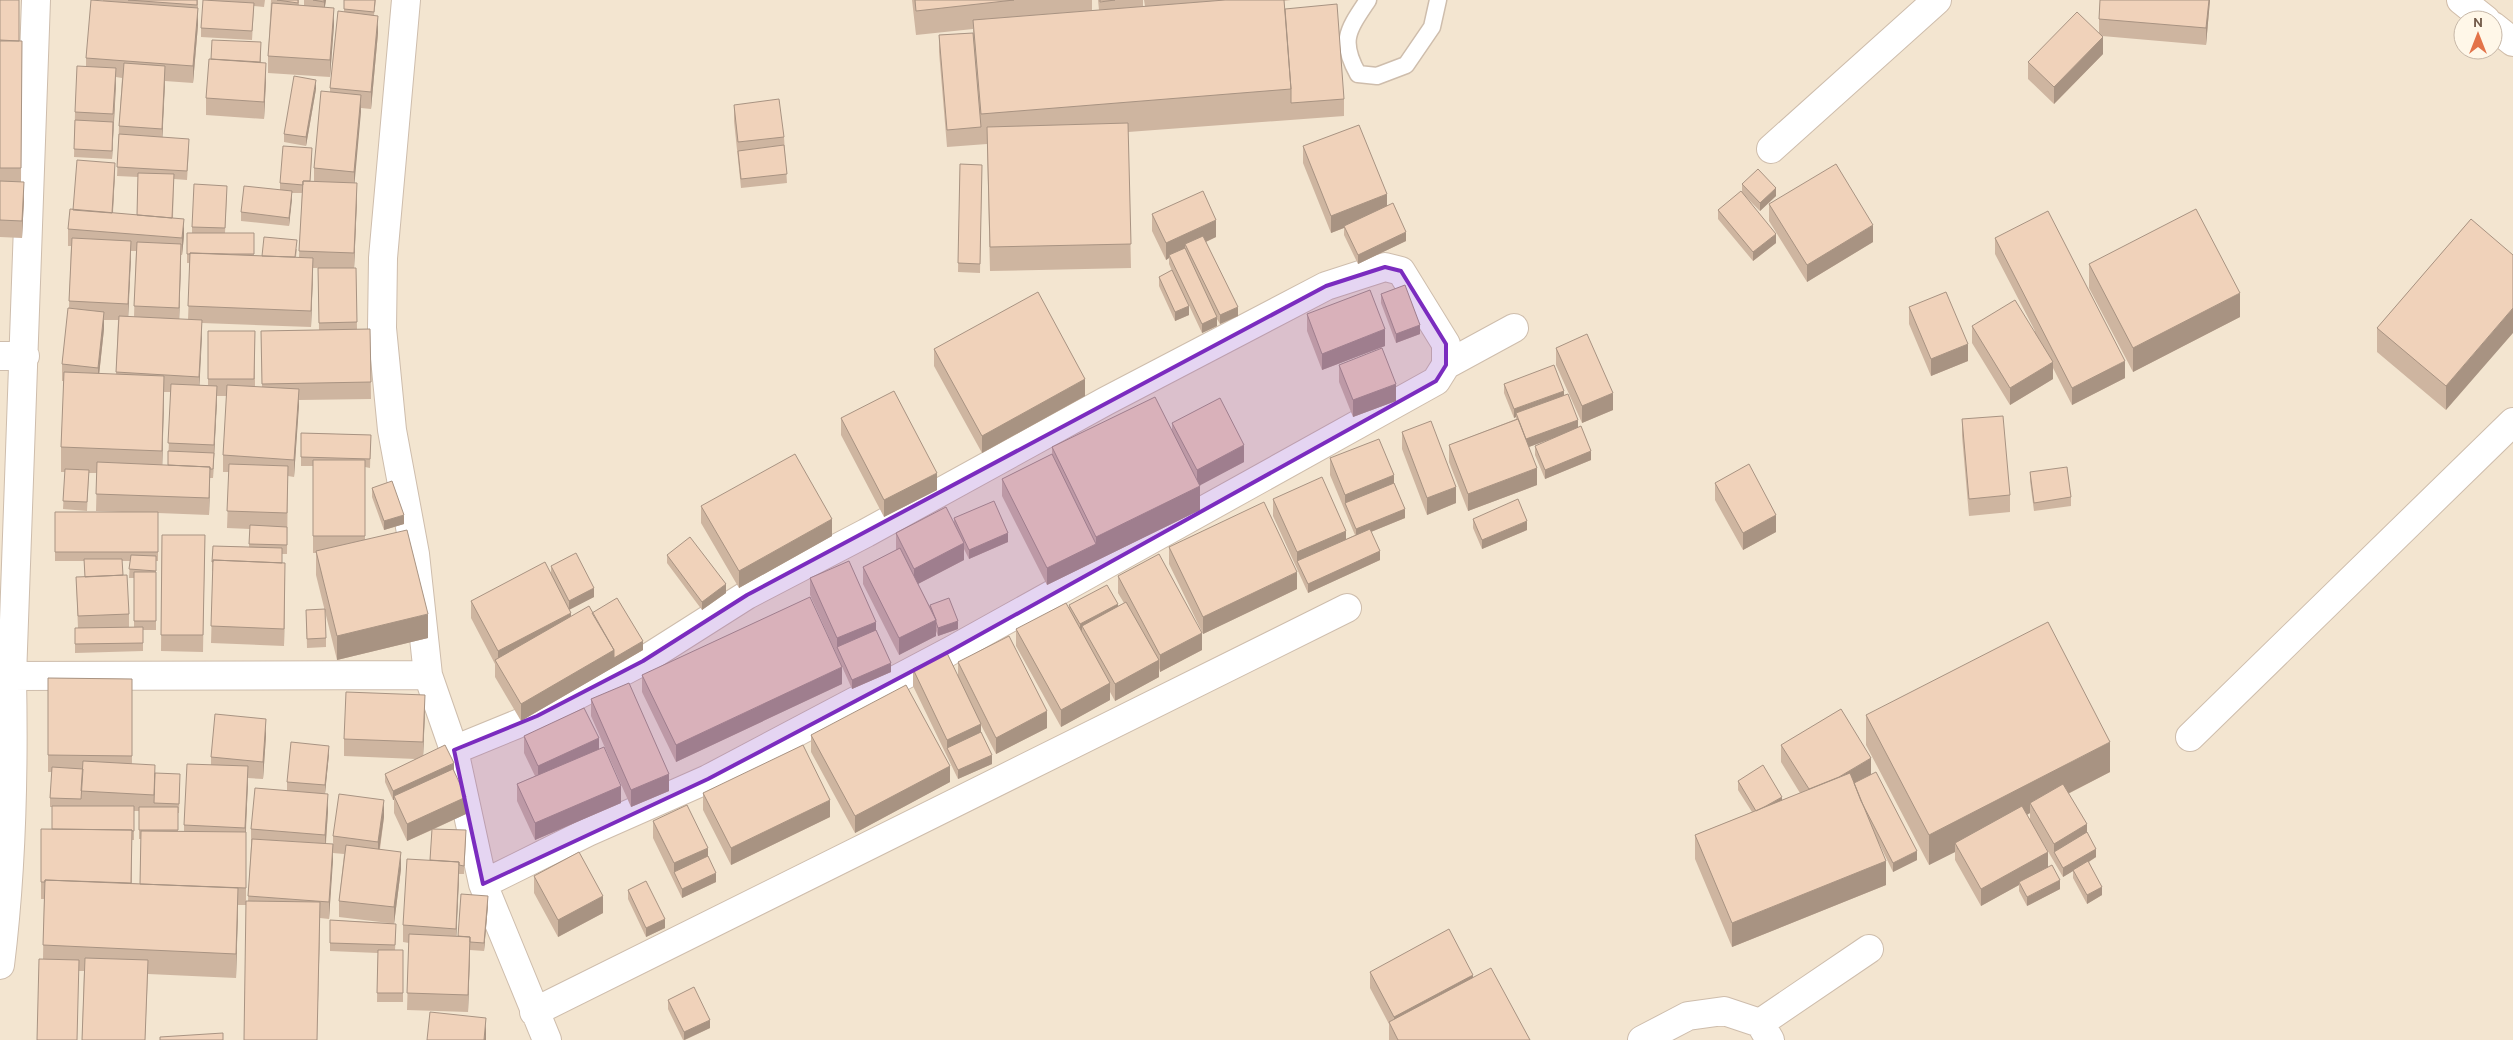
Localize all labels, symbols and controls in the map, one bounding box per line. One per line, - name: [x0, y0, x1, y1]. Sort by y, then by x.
- north arrow: [2453, 10, 2503, 60]
- text: N: [2473, 15, 2483, 32]

